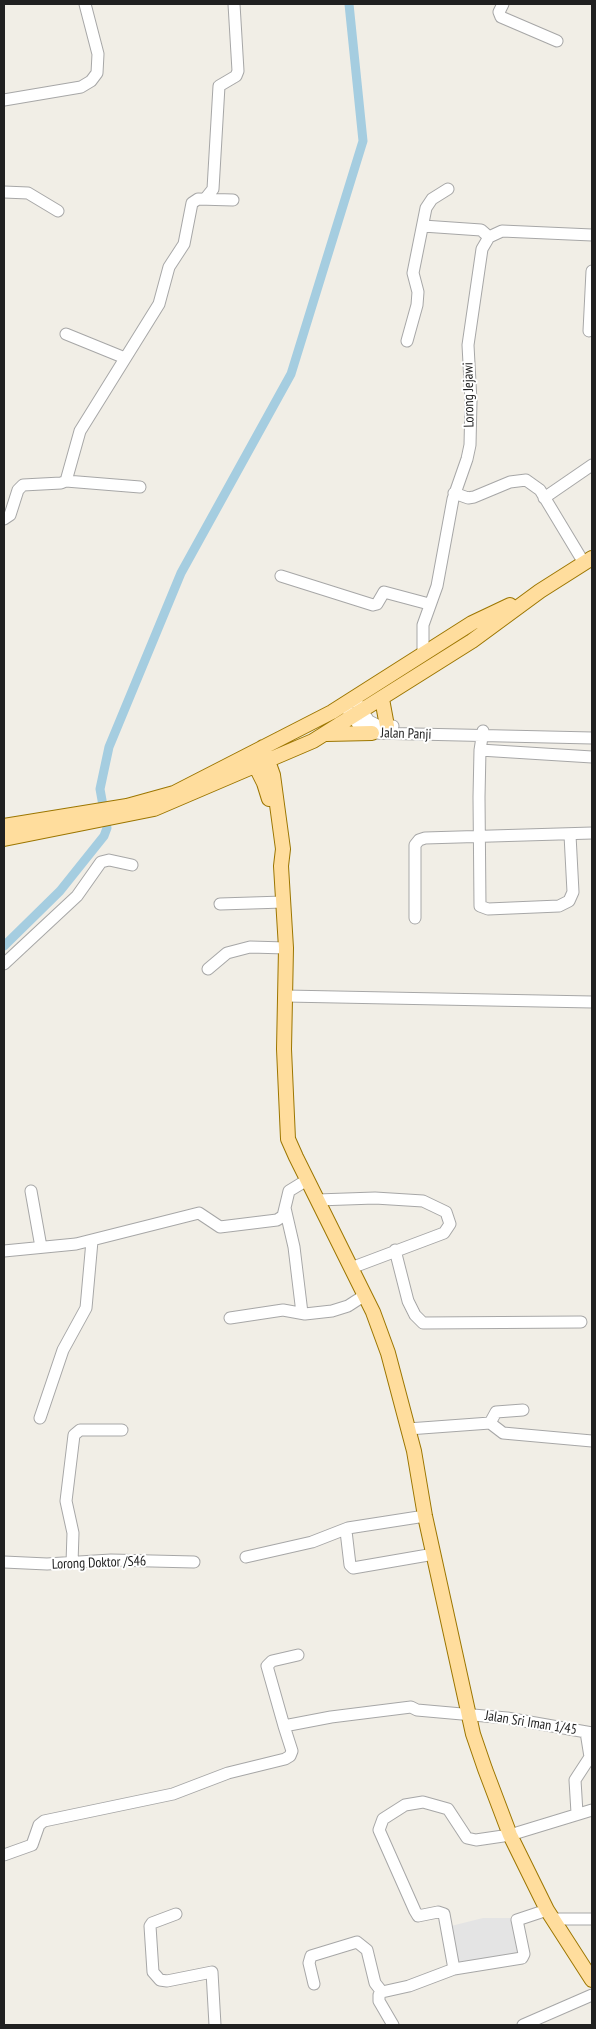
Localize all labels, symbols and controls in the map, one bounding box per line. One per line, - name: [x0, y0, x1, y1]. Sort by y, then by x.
- street label: Lorong Jejawi: [460, 362, 478, 428]
- street label: Jalan Panji: [380, 725, 432, 743]
- street label: Lorong Doktor /S46: [52, 1553, 146, 1573]
- street label: Jalan Sri Iman 1/45: [484, 1707, 578, 1739]

